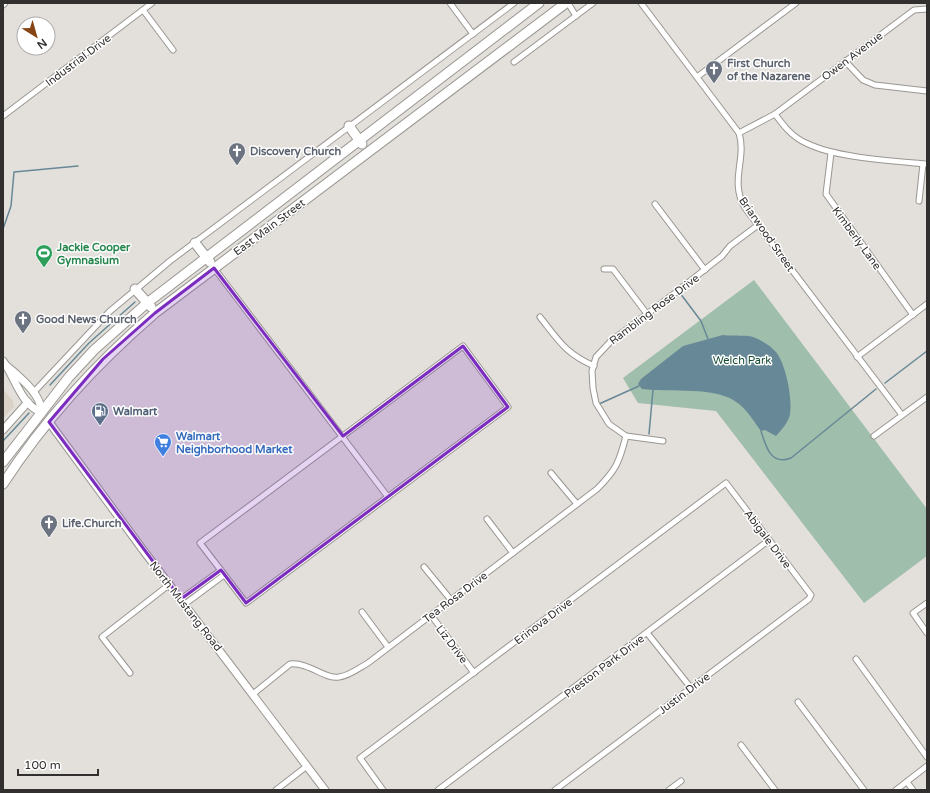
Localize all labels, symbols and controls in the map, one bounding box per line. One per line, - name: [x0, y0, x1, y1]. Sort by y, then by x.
- north arrow: [16, 16, 56, 56]
- street label: Owen Avenue: [819, 29, 885, 83]
- street label: Industrial Drive: [43, 32, 114, 89]
- text: N: [34, 36, 49, 51]
- place label: First Church of the Nazarene: [727, 57, 811, 83]
- church icon: First Church of the Nazarene: [704, 59, 724, 84]
- church icon: Discovery Church: [227, 141, 247, 166]
- place label: Discovery Church: [250, 145, 341, 159]
- street label: Briarwood Street: [736, 194, 797, 274]
- street label: East Main Street: [231, 196, 308, 258]
- street label: Kimberly Lane: [829, 204, 884, 272]
- place label: Jackie Cooper Gymnasium: [56, 241, 131, 268]
- sports icon: Jackie Cooper Gymnasium: [34, 243, 54, 268]
- street label: Rambling Rose Drive: [607, 271, 702, 347]
- church icon: Good News Church: [13, 309, 33, 334]
- place label: Good News Church: [36, 313, 137, 326]
- park label: Welch Park: [713, 354, 771, 367]
- fuel station icon: Walmart: [90, 401, 110, 426]
- place label: Walmart: [113, 405, 158, 418]
- place label: Walmart Neighborhood Market: [176, 430, 293, 457]
- supermarket icon: Walmart Neighborhood Market: [153, 432, 173, 457]
- street label: Abigale Drive: [741, 507, 794, 571]
- church icon: Life.Church: [39, 513, 59, 538]
- place label: Life.Church: [62, 517, 122, 530]
- street label: North Mustang Road: [147, 559, 225, 654]
- street label: Tea Rosa Drive: [421, 569, 490, 626]
- street label: Erinova Drive: [512, 595, 575, 647]
- street label: Liz Drive: [433, 623, 470, 666]
- street label: Preston Park Drive: [562, 632, 647, 701]
- street label: Justin Drive: [656, 670, 712, 717]
- scale bar: [18, 751, 98, 777]
- text: 100 m: [24, 758, 61, 772]

